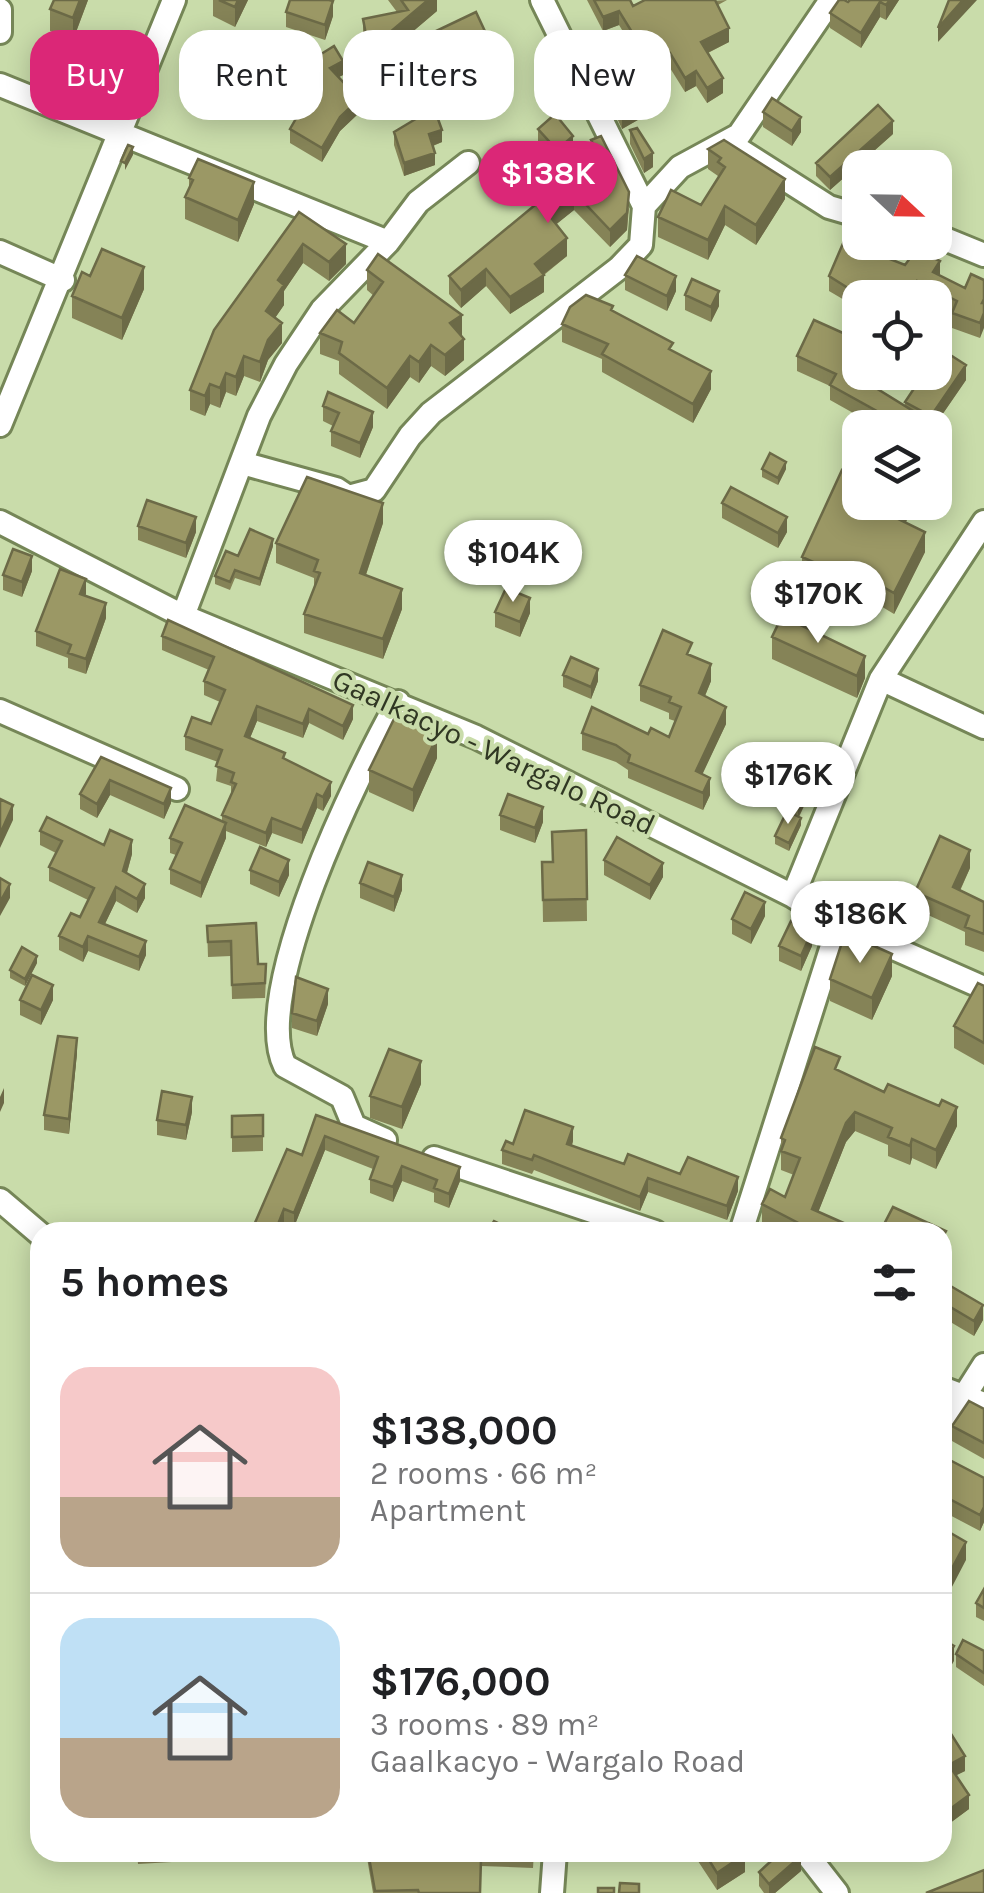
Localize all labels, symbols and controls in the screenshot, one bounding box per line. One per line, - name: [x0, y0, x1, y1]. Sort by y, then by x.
- chip: Buy: [30, 30, 159, 120]
- chip: Rent: [179, 30, 323, 120]
- chip: Filters: [343, 30, 514, 120]
- chip: New: [534, 30, 671, 120]
- pin: $138K: [478, 141, 618, 226]
- north arrow: [842, 150, 952, 260]
- map controls: [842, 150, 952, 520]
- text: $138K: [501, 155, 595, 192]
- button: locate: [842, 280, 952, 390]
- button: layers: [842, 410, 952, 520]
- pin: $104K: [443, 520, 583, 605]
- text: $104K: [466, 534, 560, 571]
- pin: $170K: [748, 561, 888, 646]
- text: $170K: [773, 575, 863, 612]
- street label: Gaalkacyo - Wargalo Road: [327, 661, 661, 843]
- pin: $176K: [718, 742, 858, 827]
- text: $176K: [743, 756, 833, 793]
- pin: $186K: [790, 881, 930, 966]
- text: $186K: [813, 895, 907, 932]
- icon: filters: [867, 1255, 922, 1310]
- text: 5 homes: [60, 1257, 229, 1307]
- text: $138,000: [370, 1405, 558, 1455]
- icon: home: [140, 1407, 260, 1527]
- text: 2 rooms · 66 m²: [370, 1455, 597, 1492]
- text: Apartment: [370, 1492, 526, 1529]
- text: $176,000: [370, 1656, 551, 1706]
- icon: home: [140, 1658, 260, 1778]
- text: 3 rooms · 89 m²: [370, 1706, 599, 1743]
- text: Gaalkacyo - Wargalo Road: [370, 1743, 745, 1780]

